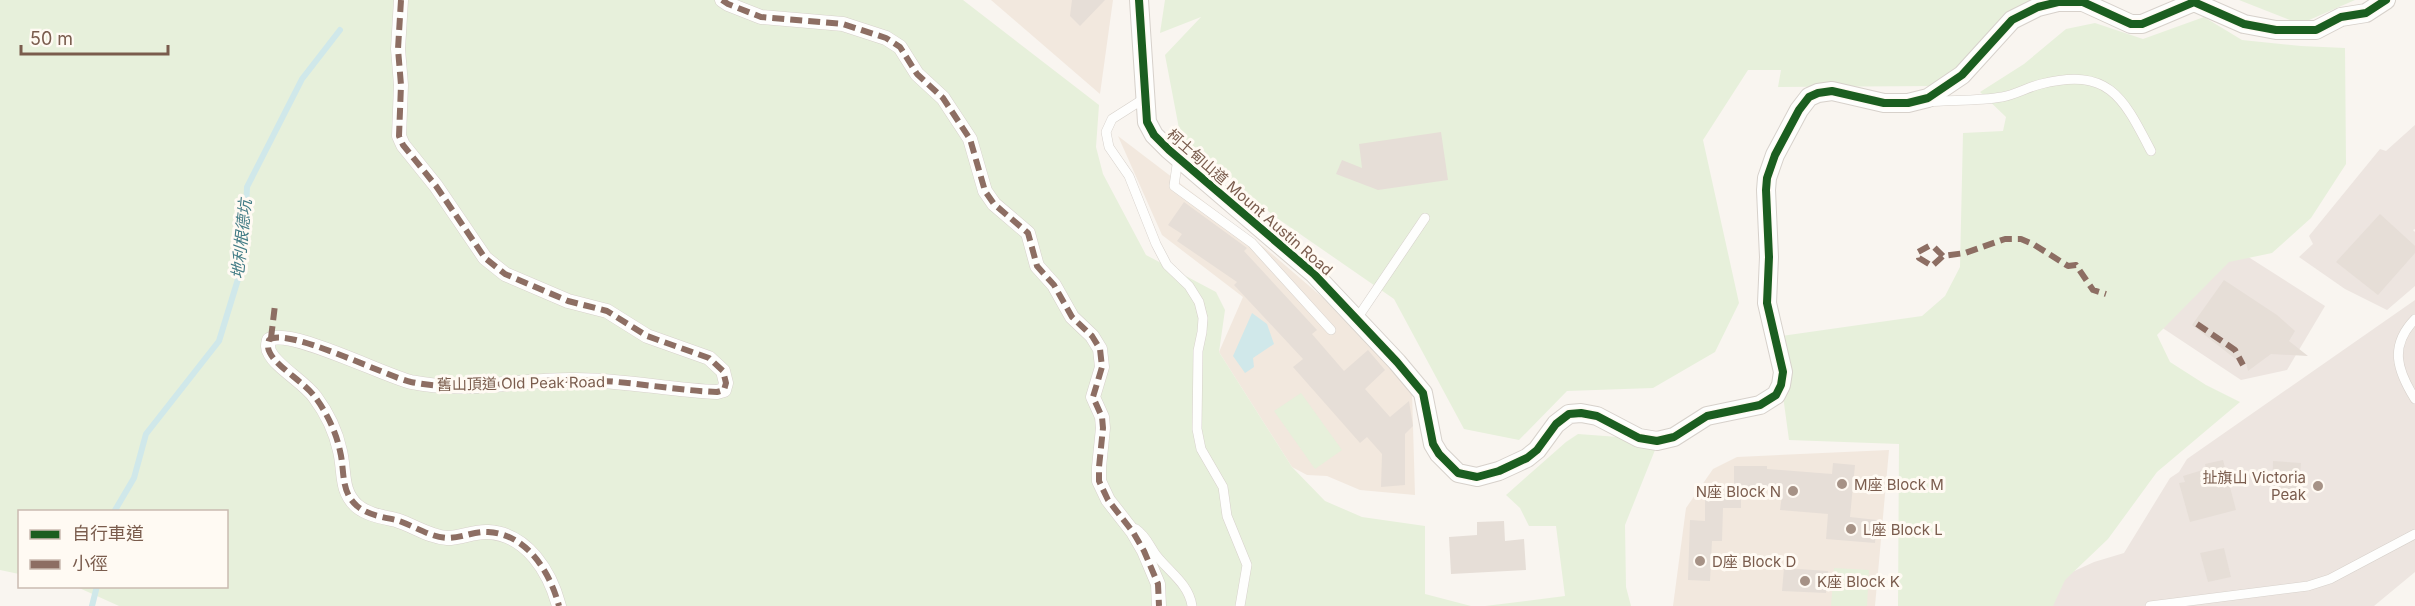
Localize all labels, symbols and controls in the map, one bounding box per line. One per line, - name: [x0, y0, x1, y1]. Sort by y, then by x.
- scale bar: [21, 18, 168, 56]
- text: 50 m: [30, 28, 73, 49]
- street label: 柯士甸山道 Mount Austin Road: [1163, 125, 1337, 279]
- water label: 地利根德坑: [227, 196, 255, 280]
- street label: 舊山頂道 Old Peak Road: [437, 372, 605, 394]
- place label: 扯旗山 Victoria Peak: [2203, 468, 2307, 504]
- place label: M座 Block M: [1854, 475, 1944, 494]
- marker: M座 Block M: [1835, 477, 1849, 491]
- marker: 扯旗山 Victoria Peak: [2311, 479, 2325, 493]
- place label: N座 Block N: [1696, 482, 1781, 501]
- marker: N座 Block N: [1786, 484, 1800, 498]
- legend: [18, 510, 228, 588]
- place label: L座 Block L: [1863, 520, 1943, 539]
- marker: L座 Block L: [1844, 522, 1858, 536]
- text: 自行車道: [72, 523, 144, 544]
- place label: D座 Block D: [1712, 552, 1796, 571]
- text: 小徑: [72, 553, 108, 574]
- marker: D座 Block D: [1693, 554, 1707, 568]
- place label: K座 Block K: [1817, 572, 1900, 591]
- marker: K座 Block K: [1798, 574, 1812, 588]

